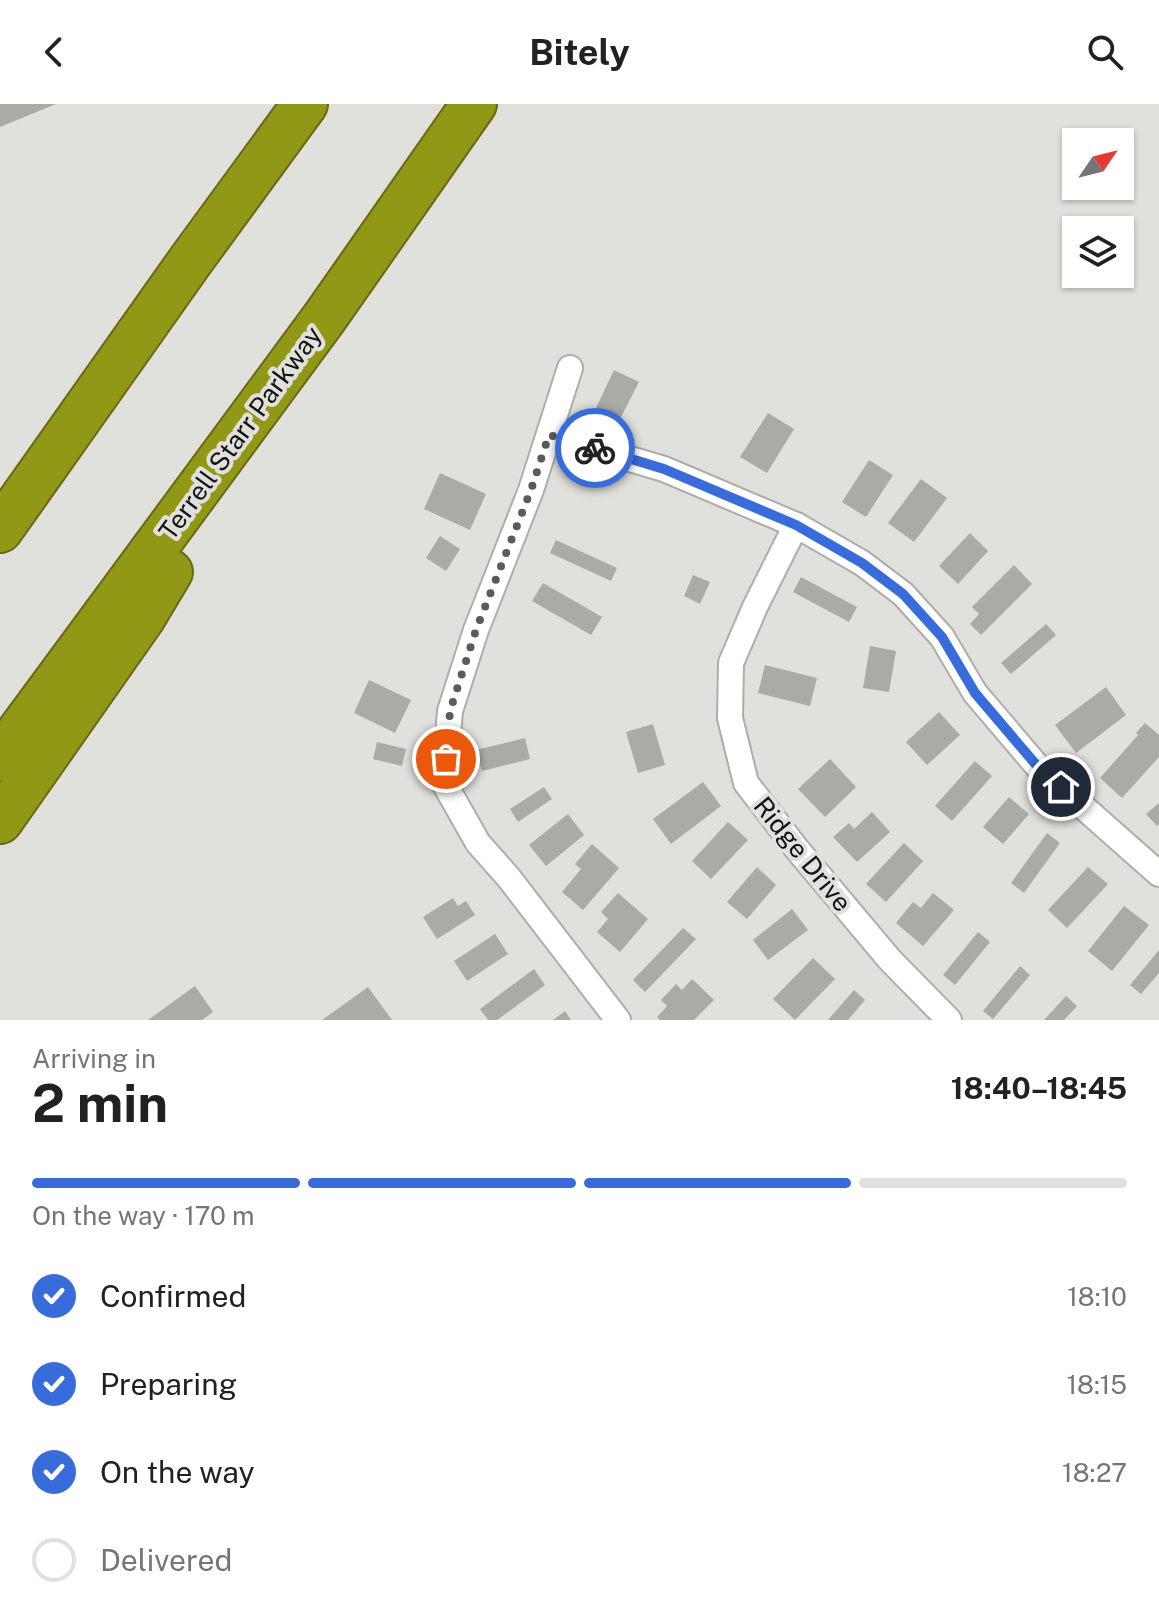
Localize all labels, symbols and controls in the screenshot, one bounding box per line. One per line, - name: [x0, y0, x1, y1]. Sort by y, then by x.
- icon: back: [32, 30, 76, 74]
- icon: search: [1083, 30, 1127, 74]
- text: Bitely: [529, 31, 630, 73]
- north arrow: [1062, 128, 1134, 200]
- map controls: [1062, 128, 1134, 288]
- button: layers: [1062, 216, 1134, 288]
- street label: Terrell Starr Parkway: [152, 320, 328, 546]
- courier: [555, 408, 635, 488]
- icon: bike: [573, 426, 617, 470]
- pin: [412, 725, 480, 793]
- icon: bag: [424, 737, 468, 781]
- pin: [1027, 753, 1095, 821]
- icon: home: [1039, 765, 1083, 809]
- street label: Ridge Drive: [747, 791, 859, 917]
- text: Arriving in: [32, 1043, 156, 1074]
- text: 18:40–18:45: [951, 1070, 1127, 1106]
- text: 2 min: [32, 1073, 168, 1134]
- text: On the way · 170 m: [32, 1200, 255, 1231]
- icon: check: [32, 1274, 76, 1318]
- text: Confirmed: [100, 1278, 246, 1314]
- text: 18:10: [1067, 1281, 1127, 1312]
- icon: check: [32, 1362, 76, 1406]
- text: Preparing: [100, 1366, 237, 1402]
- text: 18:15: [1066, 1369, 1127, 1400]
- icon: check: [32, 1450, 76, 1494]
- text: On the way: [100, 1454, 254, 1490]
- text: 18:27: [1062, 1457, 1127, 1488]
- text: Delivered: [100, 1542, 232, 1578]

